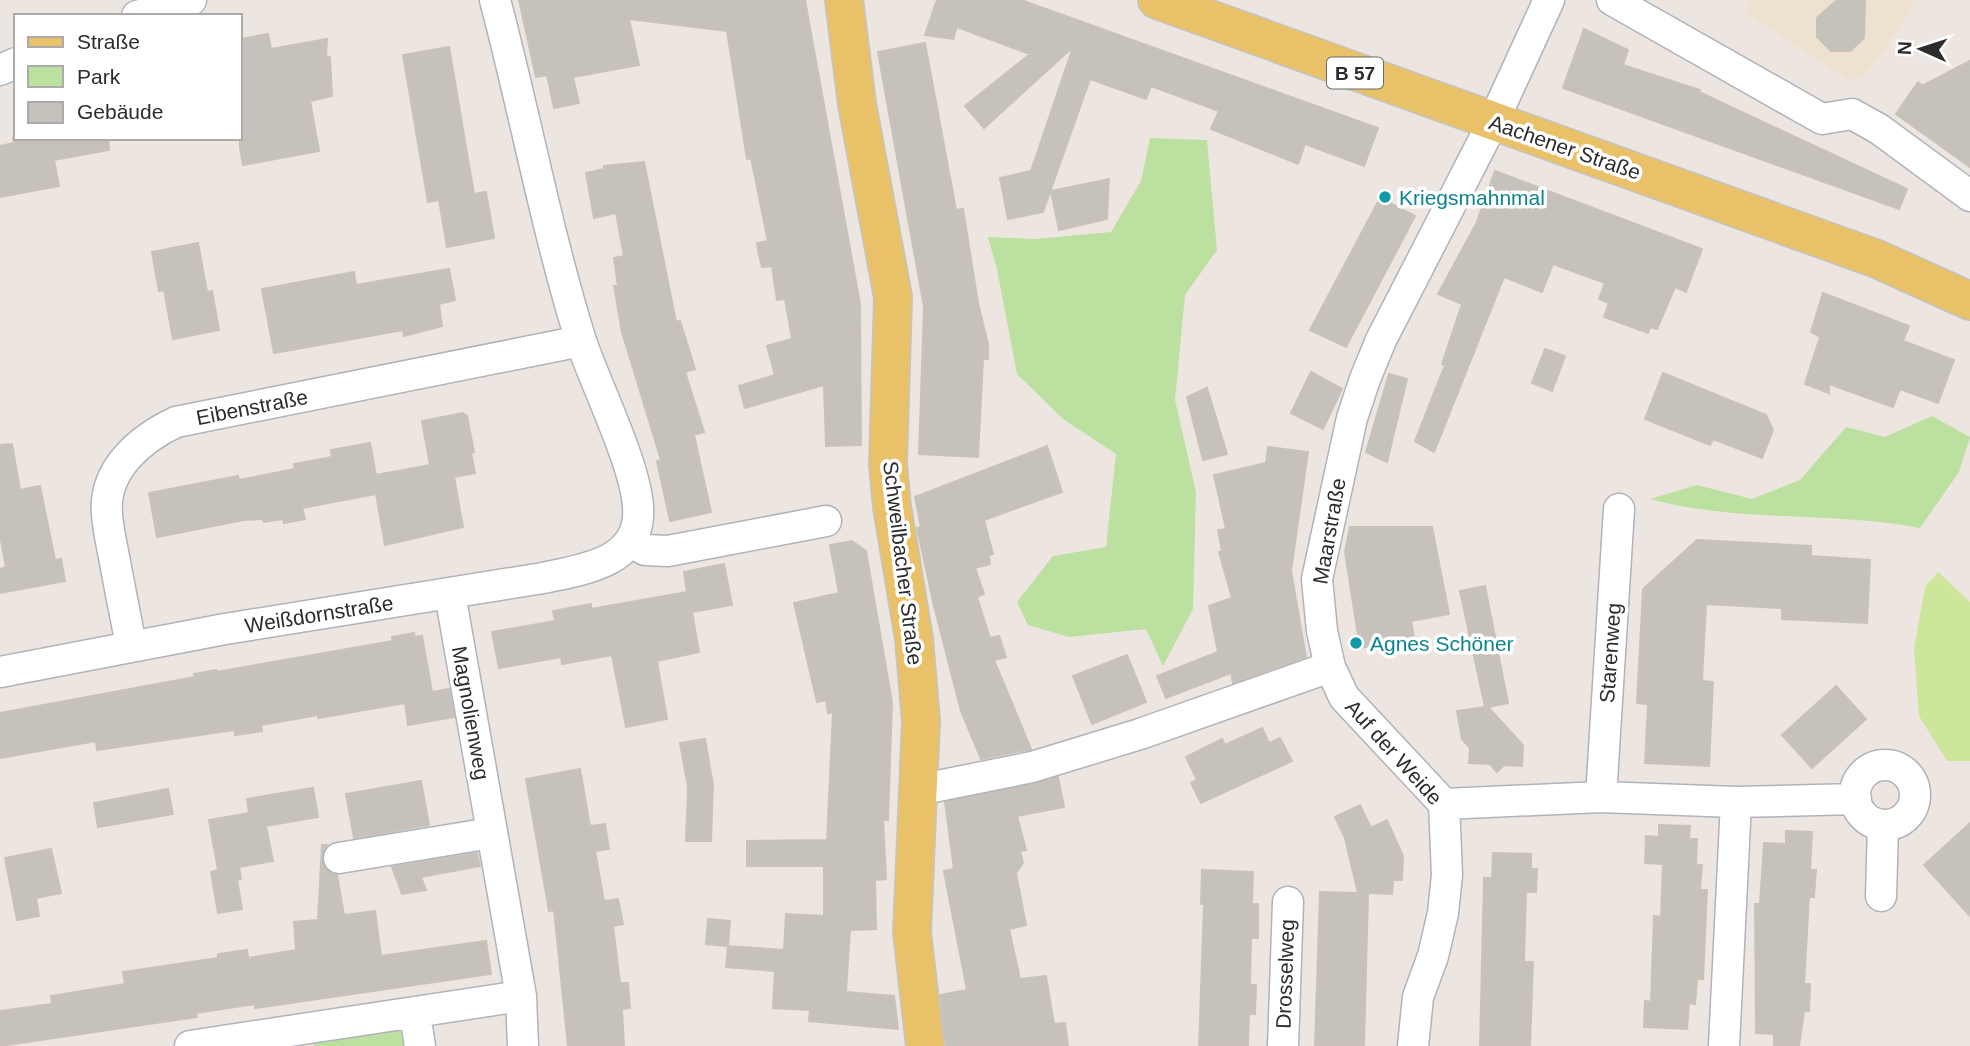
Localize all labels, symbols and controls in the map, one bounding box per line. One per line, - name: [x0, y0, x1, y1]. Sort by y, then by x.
- legend: [14, 14, 242, 140]
- north arrow: [1886, 14, 1956, 84]
- text: Straße: [77, 30, 140, 53]
- text: N: [1894, 41, 1915, 56]
- road number: B 57: [1327, 58, 1383, 88]
- text: Park: [77, 65, 121, 88]
- text: Gebäude: [77, 100, 163, 123]
- street label: Aachener Straße: [1486, 110, 1644, 184]
- place label: Kriegsmahnmal: [1399, 186, 1545, 209]
- marker: Kriegsmahnmal: [1377, 189, 1393, 205]
- street label: Eibenstraße: [194, 385, 310, 429]
- street label: Schweilbacher Straße: [879, 460, 927, 666]
- street label: Maarstraße: [1308, 476, 1350, 586]
- street label: Weißdornstraße: [243, 591, 395, 637]
- street label: Starenweg: [1595, 602, 1625, 704]
- place label: Agnes Schöner: [1370, 632, 1514, 655]
- marker: Agnes Schöner: [1348, 635, 1364, 651]
- street label: Magnolienweg: [448, 644, 494, 782]
- street label: Auf der Weide: [1341, 695, 1447, 809]
- street label: Drosselweg: [1272, 919, 1298, 1029]

